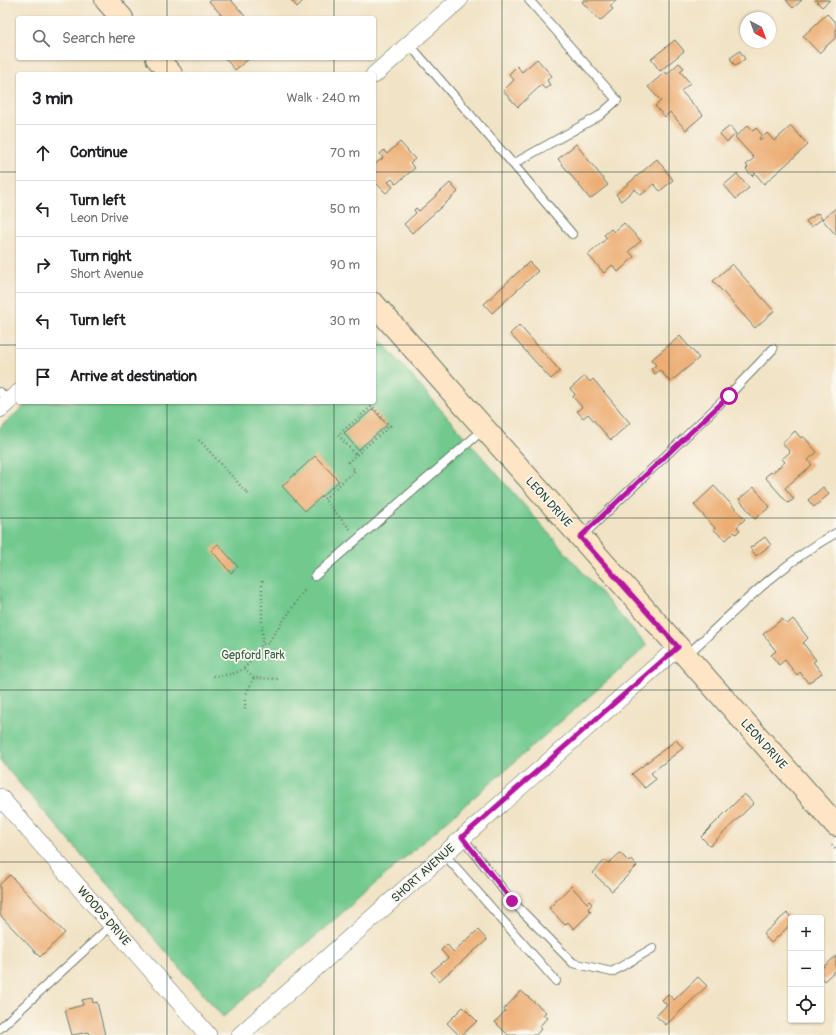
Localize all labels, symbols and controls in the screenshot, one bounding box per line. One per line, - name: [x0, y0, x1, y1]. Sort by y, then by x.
- north arrow: [740, 12, 776, 48]
- search box: [16, 16, 376, 60]
- icon: search: [30, 27, 52, 49]
- text: Search here: [62, 29, 135, 48]
- text: 3 min: [32, 88, 73, 109]
- text: Walk · 240 m: [286, 90, 360, 106]
- icon: ahead: [32, 142, 54, 164]
- text: Continue: [70, 143, 128, 162]
- text: 70 m: [330, 145, 360, 161]
- text: Turn left: [70, 191, 126, 210]
- icon: left: [32, 198, 54, 220]
- text: 50 m: [330, 201, 360, 217]
- text: Leon Drive: [70, 210, 129, 226]
- text: Turn right: [70, 247, 131, 266]
- icon: right: [32, 254, 54, 276]
- text: 90 m: [330, 257, 360, 273]
- text: Short Avenue: [70, 266, 143, 282]
- icon: left: [32, 310, 54, 332]
- text: Turn left: [70, 311, 126, 330]
- text: 30 m: [330, 313, 360, 329]
- icon: arrive: [32, 366, 54, 388]
- text: Arrive at destination: [70, 367, 197, 386]
- route start: [720, 387, 738, 405]
- street label: LEON DRIVE: [522, 474, 575, 531]
- park label: Gepford Park: [221, 648, 285, 663]
- street label: LEON DRIVE: [737, 716, 790, 773]
- street label: SHORT AVENUE: [388, 841, 458, 906]
- street label: WOODS DRIVE: [74, 884, 134, 949]
- route end: [503, 892, 521, 910]
- map controls: [788, 915, 824, 1023]
- button: +: [788, 915, 824, 951]
- button: −: [788, 951, 824, 987]
- button: locate: [788, 987, 824, 1023]

